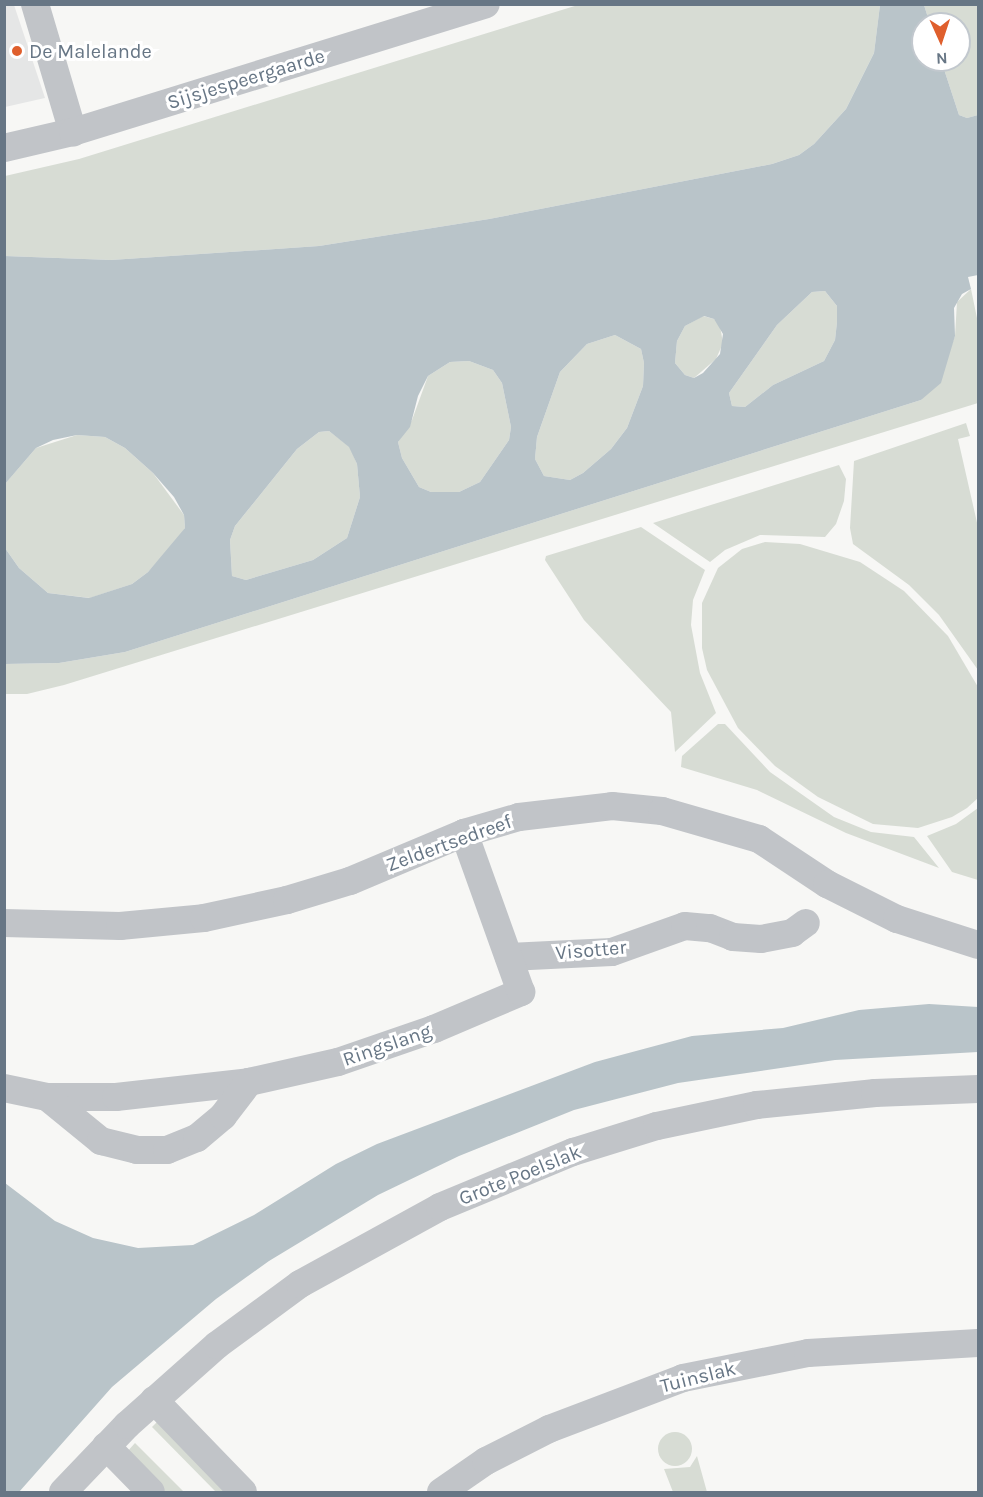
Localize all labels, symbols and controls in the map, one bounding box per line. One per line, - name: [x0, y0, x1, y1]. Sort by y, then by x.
- north arrow: [911, 12, 971, 72]
- place label: De Malelande: [29, 39, 152, 63]
- marker: De Malelande: [10, 44, 24, 58]
- street label: Sijsjespeergaarde: [164, 44, 328, 114]
- text: N: [936, 49, 948, 68]
- street label: Zeldertsedreef: [383, 809, 515, 877]
- street label: Visotter: [554, 935, 628, 965]
- street label: Ringslang: [340, 1019, 434, 1071]
- street label: Grote Poelslak: [455, 1140, 585, 1210]
- street label: Tuinslak: [658, 1356, 738, 1398]

